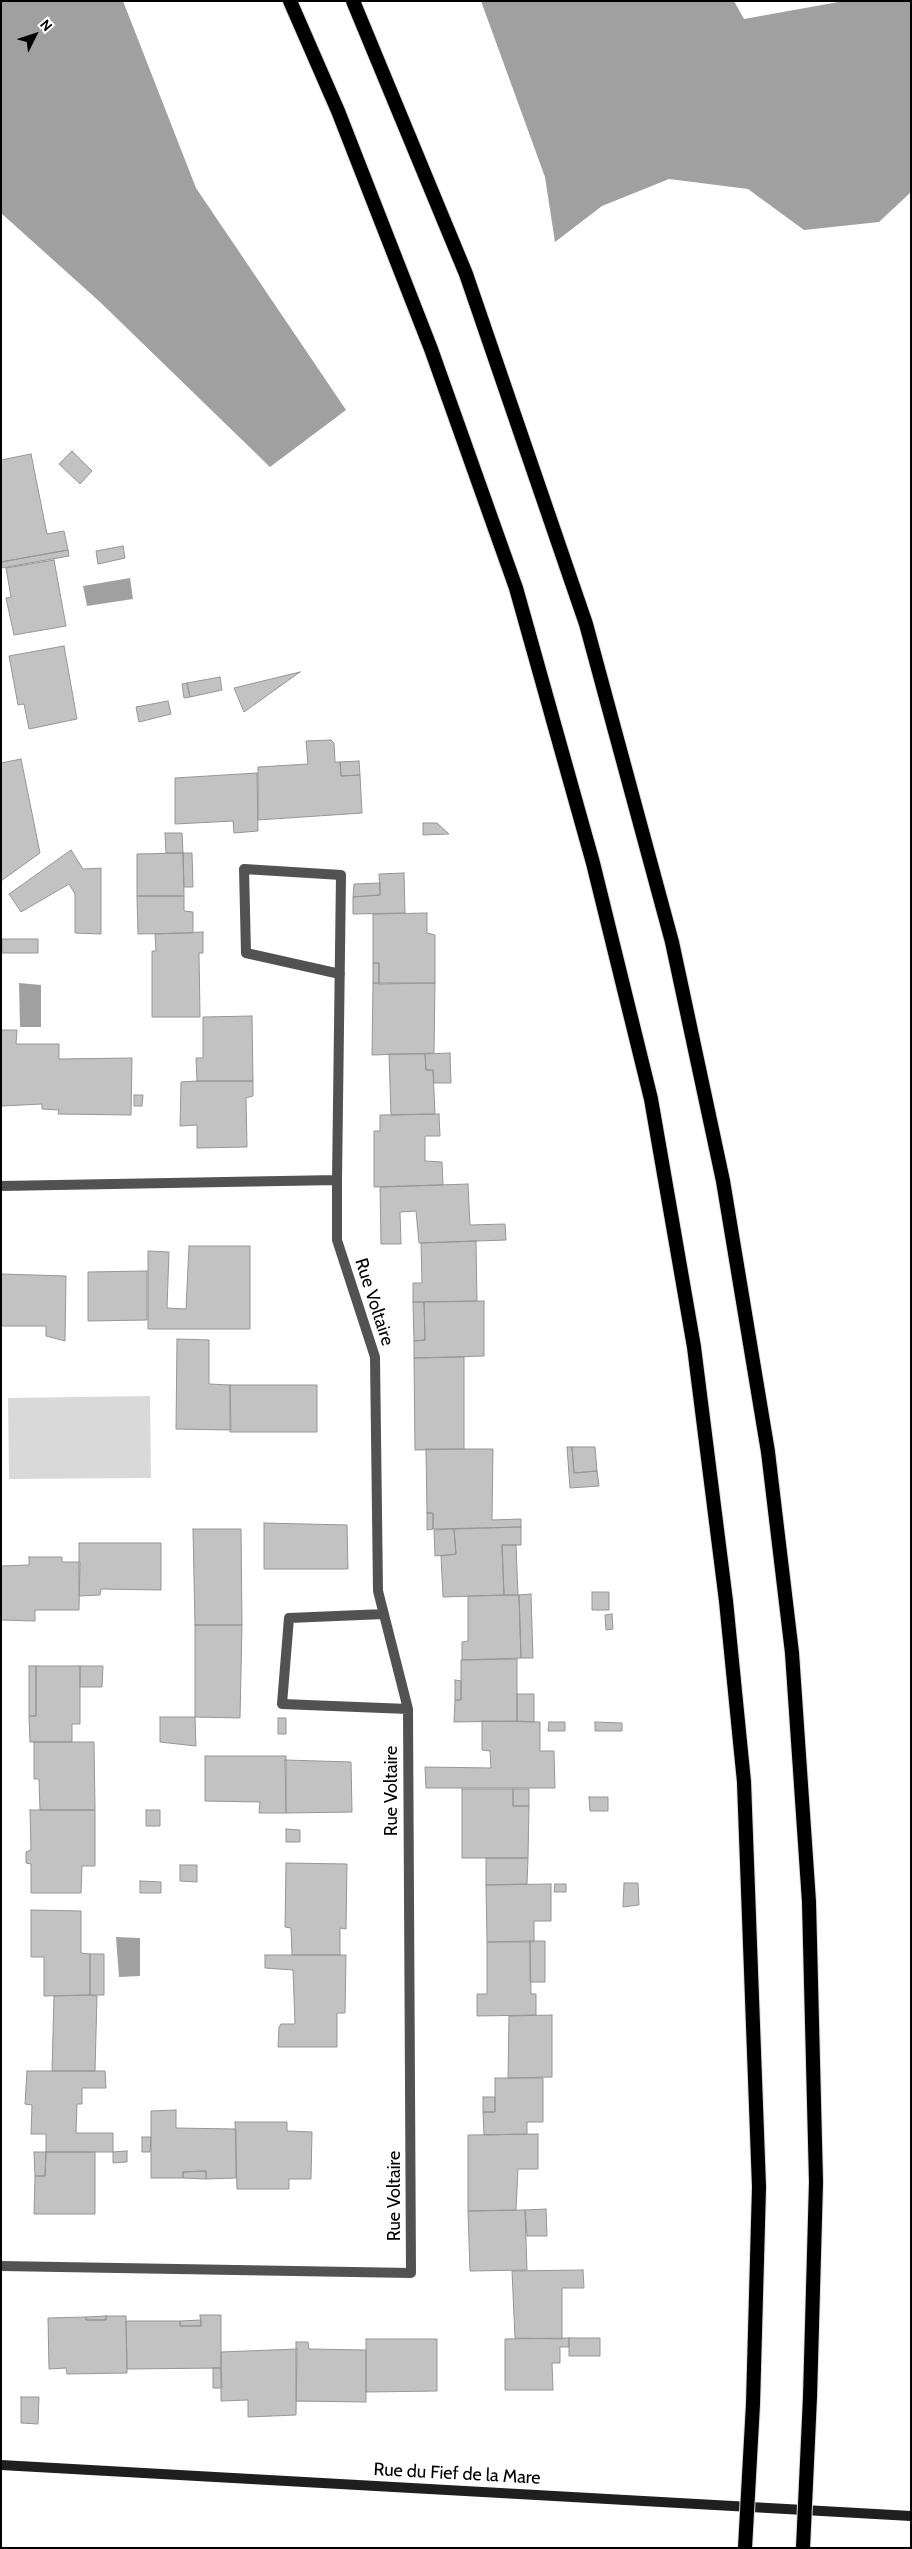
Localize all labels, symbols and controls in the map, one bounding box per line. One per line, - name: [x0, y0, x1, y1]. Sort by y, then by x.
- north arrow: [10, 10, 60, 60]
- text: N: [36, 16, 56, 35]
- street label: Rue Voltaire: [350, 1256, 398, 1348]
- street label: Rue Voltaire: [381, 1746, 403, 1836]
- street label: Rue Voltaire: [384, 2151, 406, 2241]
- street label: Rue du Fief de la Mare: [373, 2459, 541, 2489]

